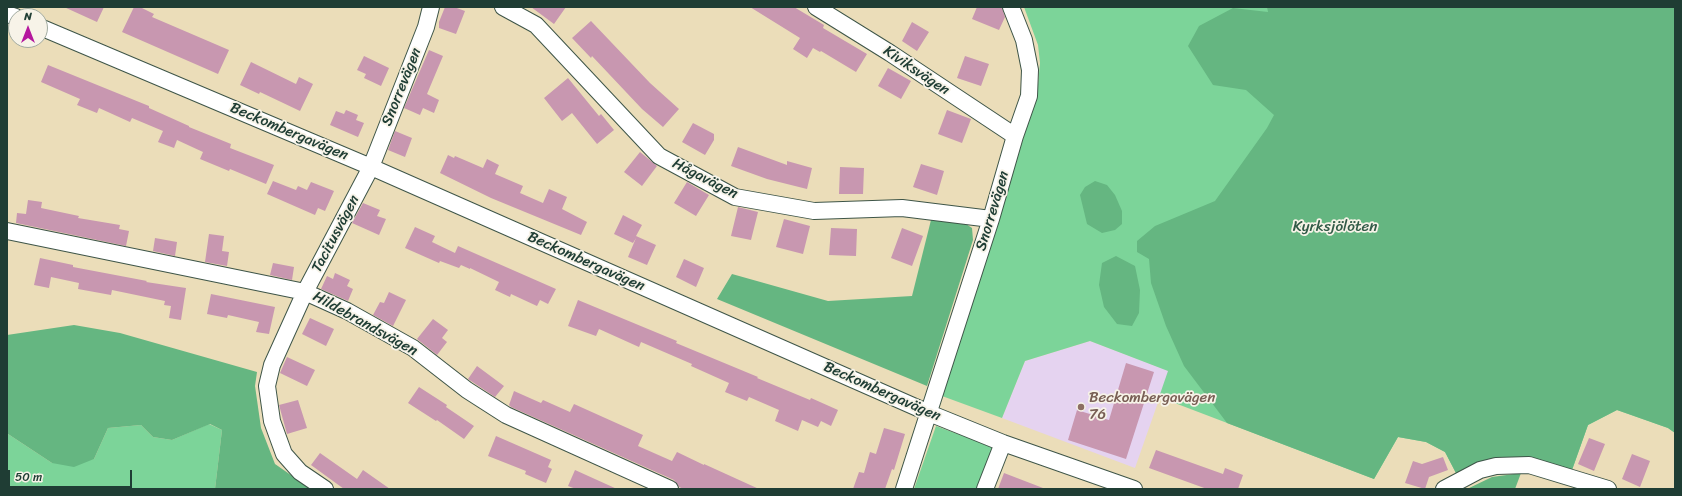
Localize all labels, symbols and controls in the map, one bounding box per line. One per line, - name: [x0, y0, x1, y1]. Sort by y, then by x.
- text: N: [24, 7, 32, 26]
- north arrow: [8, 8, 48, 48]
- street label: Kiviksvägen: [879, 42, 953, 100]
- street label: Snorrevägen: [378, 45, 426, 129]
- street label: Beckombergavägen: [227, 99, 351, 165]
- street label: Hågavägen: [669, 155, 741, 203]
- street label: Snorrevägen: [972, 169, 1014, 253]
- street label: Tacitusvägen: [308, 192, 364, 276]
- park label: Kyrksjölöten: [1293, 218, 1377, 236]
- street label: Beckombergavägen: [525, 228, 647, 296]
- street label: Hildebrandsvägen: [309, 288, 421, 360]
- street label: Beckombergavägen: [821, 358, 943, 426]
- place label: Beckombergavägen 76: [1089, 389, 1215, 424]
- marker: Beckombergavägen 76: [1076, 402, 1086, 412]
- scale bar: [10, 462, 134, 488]
- text: 50 m: [15, 466, 42, 488]

